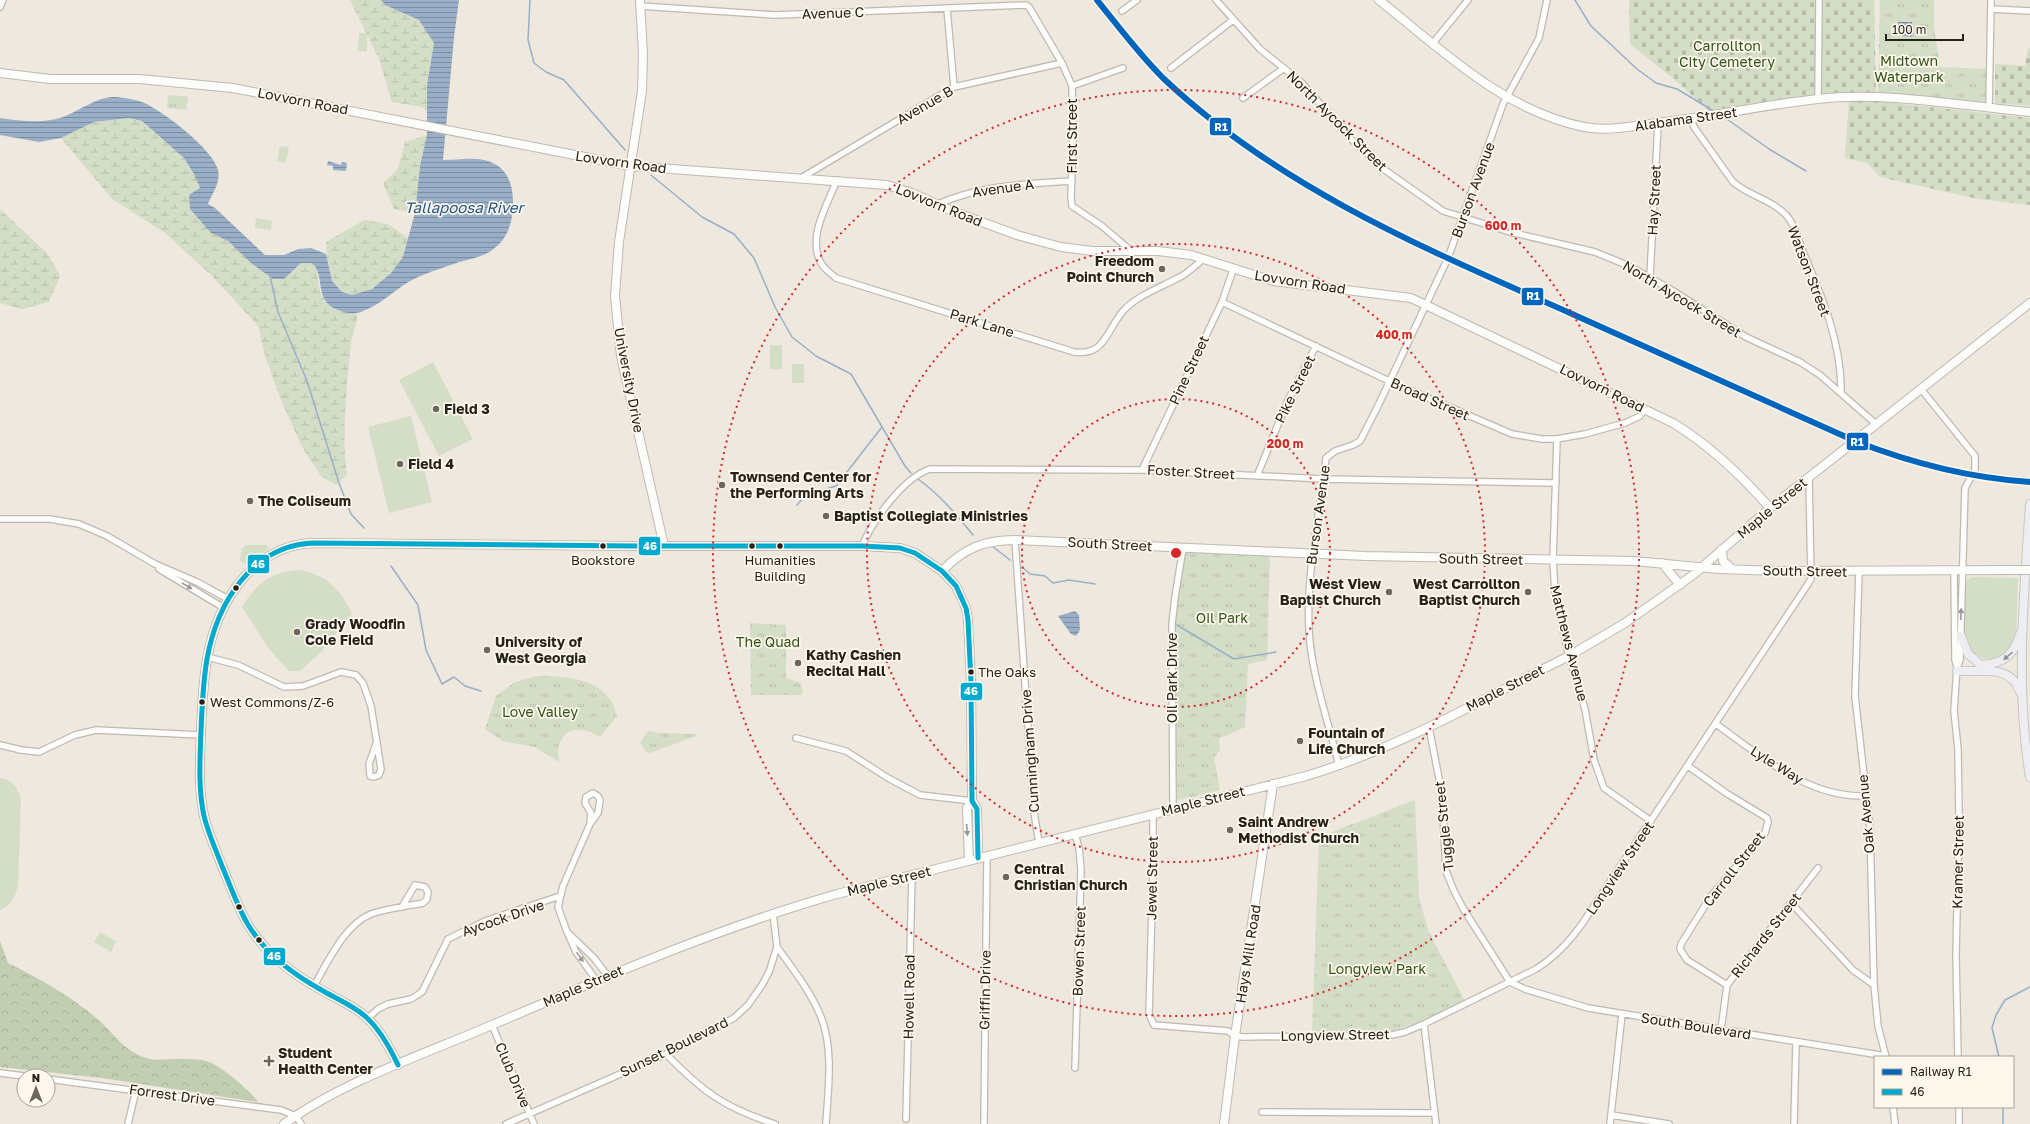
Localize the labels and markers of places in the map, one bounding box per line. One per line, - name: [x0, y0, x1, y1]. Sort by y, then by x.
- place label: Freedom Point Church: [1066, 252, 1154, 285]
- marker: Freedom Point Church: [1157, 264, 1167, 274]
- place label: Field 3: [444, 400, 490, 417]
- marker: Field 3: [431, 404, 441, 414]
- place label: Field 4: [408, 455, 454, 472]
- marker: Field 4: [395, 459, 405, 469]
- place label: Townsend Center for the Performing Arts: [730, 468, 872, 501]
- marker: Townsend Center for the Performing Arts: [717, 480, 727, 490]
- place label: The Coliseum: [258, 492, 351, 509]
- marker: The Coliseum: [245, 496, 255, 506]
- place label: Baptist Collegiate Ministries: [834, 507, 1028, 524]
- marker: Baptist Collegiate Ministries: [821, 511, 831, 521]
- marker: Bookstore: [598, 541, 608, 551]
- unlabelled marker: [747, 541, 757, 551]
- marker: Humanities Building: [775, 541, 785, 551]
- centre of rings: [1169, 546, 1183, 560]
- place label: Bookstore: [571, 552, 635, 568]
- place label: Humanities Building: [744, 552, 816, 584]
- place label: West View Baptist Church: [1280, 575, 1381, 608]
- place label: West Carrollton Baptist Church: [1413, 575, 1520, 608]
- unlabelled marker: [231, 583, 241, 593]
- marker: West View Baptist Church: [1384, 587, 1394, 597]
- marker: West Carrollton Baptist Church: [1523, 587, 1533, 597]
- place label: Grady Woodfin Cole Field: [305, 615, 405, 648]
- marker: Grady Woodfin Cole Field: [292, 627, 302, 637]
- place label: University of West Georgia: [495, 633, 586, 666]
- marker: University of West Georgia: [482, 645, 492, 655]
- place label: Kathy Cashen Recital Hall: [806, 646, 901, 679]
- marker: Kathy Cashen Recital Hall: [793, 658, 803, 668]
- place label: The Oaks: [978, 664, 1036, 680]
- marker: The Oaks: [966, 667, 976, 677]
- place label: West Commons/Z-6: [210, 694, 334, 710]
- marker: West Commons/Z-6: [197, 697, 207, 707]
- place label: Fountain of Life Church: [1308, 724, 1385, 757]
- marker: Fountain of Life Church: [1295, 736, 1305, 746]
- place label: Saint Andrew Methodist Church: [1238, 813, 1359, 846]
- marker: Saint Andrew Methodist Church: [1225, 825, 1235, 835]
- place label: Central Christian Church: [1014, 860, 1128, 893]
- marker: Central Christian Church: [1001, 872, 1011, 882]
- unlabelled marker: [234, 902, 244, 912]
- unlabelled marker: [254, 935, 264, 945]
- place label: Student Health Center: [278, 1044, 374, 1077]
- marker: Student Health Center: [263, 1055, 275, 1067]

